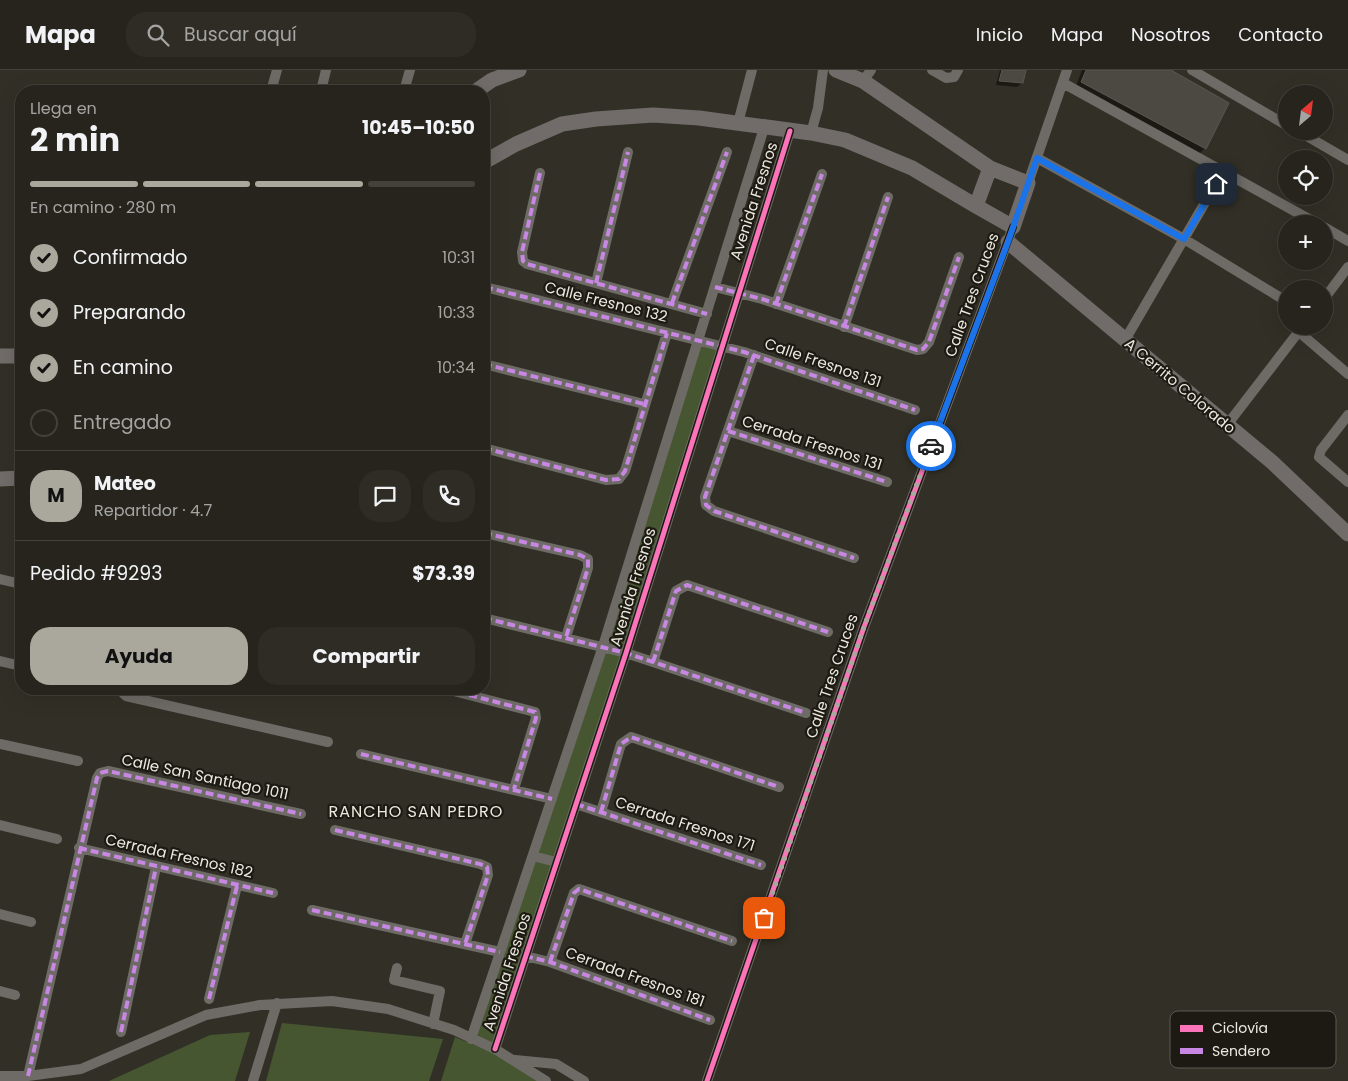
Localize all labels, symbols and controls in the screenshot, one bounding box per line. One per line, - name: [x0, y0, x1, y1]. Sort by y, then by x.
- search box: [126, 12, 476, 57]
- text: Mapa: [25, 18, 96, 51]
- icon: search: [144, 21, 172, 49]
- text: Buscar aquí: [184, 21, 297, 48]
- text: Inicio: [976, 22, 1023, 47]
- text: Mapa: [1051, 22, 1103, 47]
- text: Nosotros: [1131, 22, 1210, 47]
- text: Contacto: [1238, 22, 1323, 47]
- north arrow: [1278, 85, 1332, 140]
- map controls: [1278, 85, 1333, 335]
- text: Llega en: [30, 97, 97, 120]
- text: 10:45–10:50: [362, 114, 475, 141]
- text: 2 min: [30, 117, 120, 162]
- street label: Avenida Fresnos: [725, 139, 783, 262]
- button: locate: [1278, 150, 1333, 205]
- pin: [1195, 163, 1237, 205]
- icon: home: [1202, 170, 1230, 198]
- text: En camino · 280 m: [30, 196, 176, 219]
- button: +: [1278, 215, 1333, 270]
- street label: Calle Tres Cruces: [939, 230, 1004, 360]
- icon: check: [30, 244, 58, 272]
- text: Confirmado: [73, 244, 187, 271]
- text: 10:31: [442, 246, 475, 269]
- street label: Calle Fresnos 132: [542, 276, 670, 327]
- button: −: [1278, 280, 1333, 335]
- icon: check: [30, 299, 58, 327]
- text: Preparando: [73, 299, 186, 326]
- text: 10:33: [438, 301, 475, 324]
- street label: Calle Fresnos 131: [762, 333, 884, 392]
- street label: A Cerrito Colorado: [1120, 333, 1240, 438]
- icon: check: [30, 354, 58, 382]
- text: En camino: [73, 354, 173, 381]
- text: 10:34: [437, 356, 475, 379]
- text: Entregado: [73, 409, 171, 436]
- street label: Cerrada Fresnos 131: [739, 410, 885, 475]
- courier: [906, 421, 956, 471]
- icon: car: [917, 432, 945, 460]
- text: Mateo: [94, 470, 156, 497]
- button: chat: [359, 470, 411, 522]
- button: phone: [423, 470, 475, 522]
- text: M: [47, 482, 65, 509]
- text: Repartidor · 4.7: [94, 499, 212, 522]
- street label: Avenida Fresnos: [605, 525, 661, 649]
- text: Pedido #9293: [30, 560, 162, 587]
- text: $73.39: [412, 560, 475, 587]
- street label: Calle Tres Cruces: [800, 611, 863, 741]
- button: Ayuda: [30, 627, 248, 685]
- button: Compartir: [258, 627, 475, 685]
- street label: Calle San Santiago 1011: [120, 749, 291, 804]
- street label: Cerrada Fresnos 171: [613, 791, 758, 856]
- district label: RANCHO SAN PEDRO: [329, 800, 503, 823]
- street label: Cerrada Fresnos 182: [103, 828, 255, 883]
- pin: [743, 897, 785, 939]
- icon: bag: [750, 904, 778, 932]
- street label: Avenida Fresnos: [478, 910, 536, 1033]
- street label: Cerrada Fresnos 181: [563, 942, 708, 1012]
- legend: [1170, 1011, 1336, 1068]
- text: Ciclovía: [1212, 1018, 1268, 1038]
- text: Sendero: [1212, 1041, 1270, 1061]

